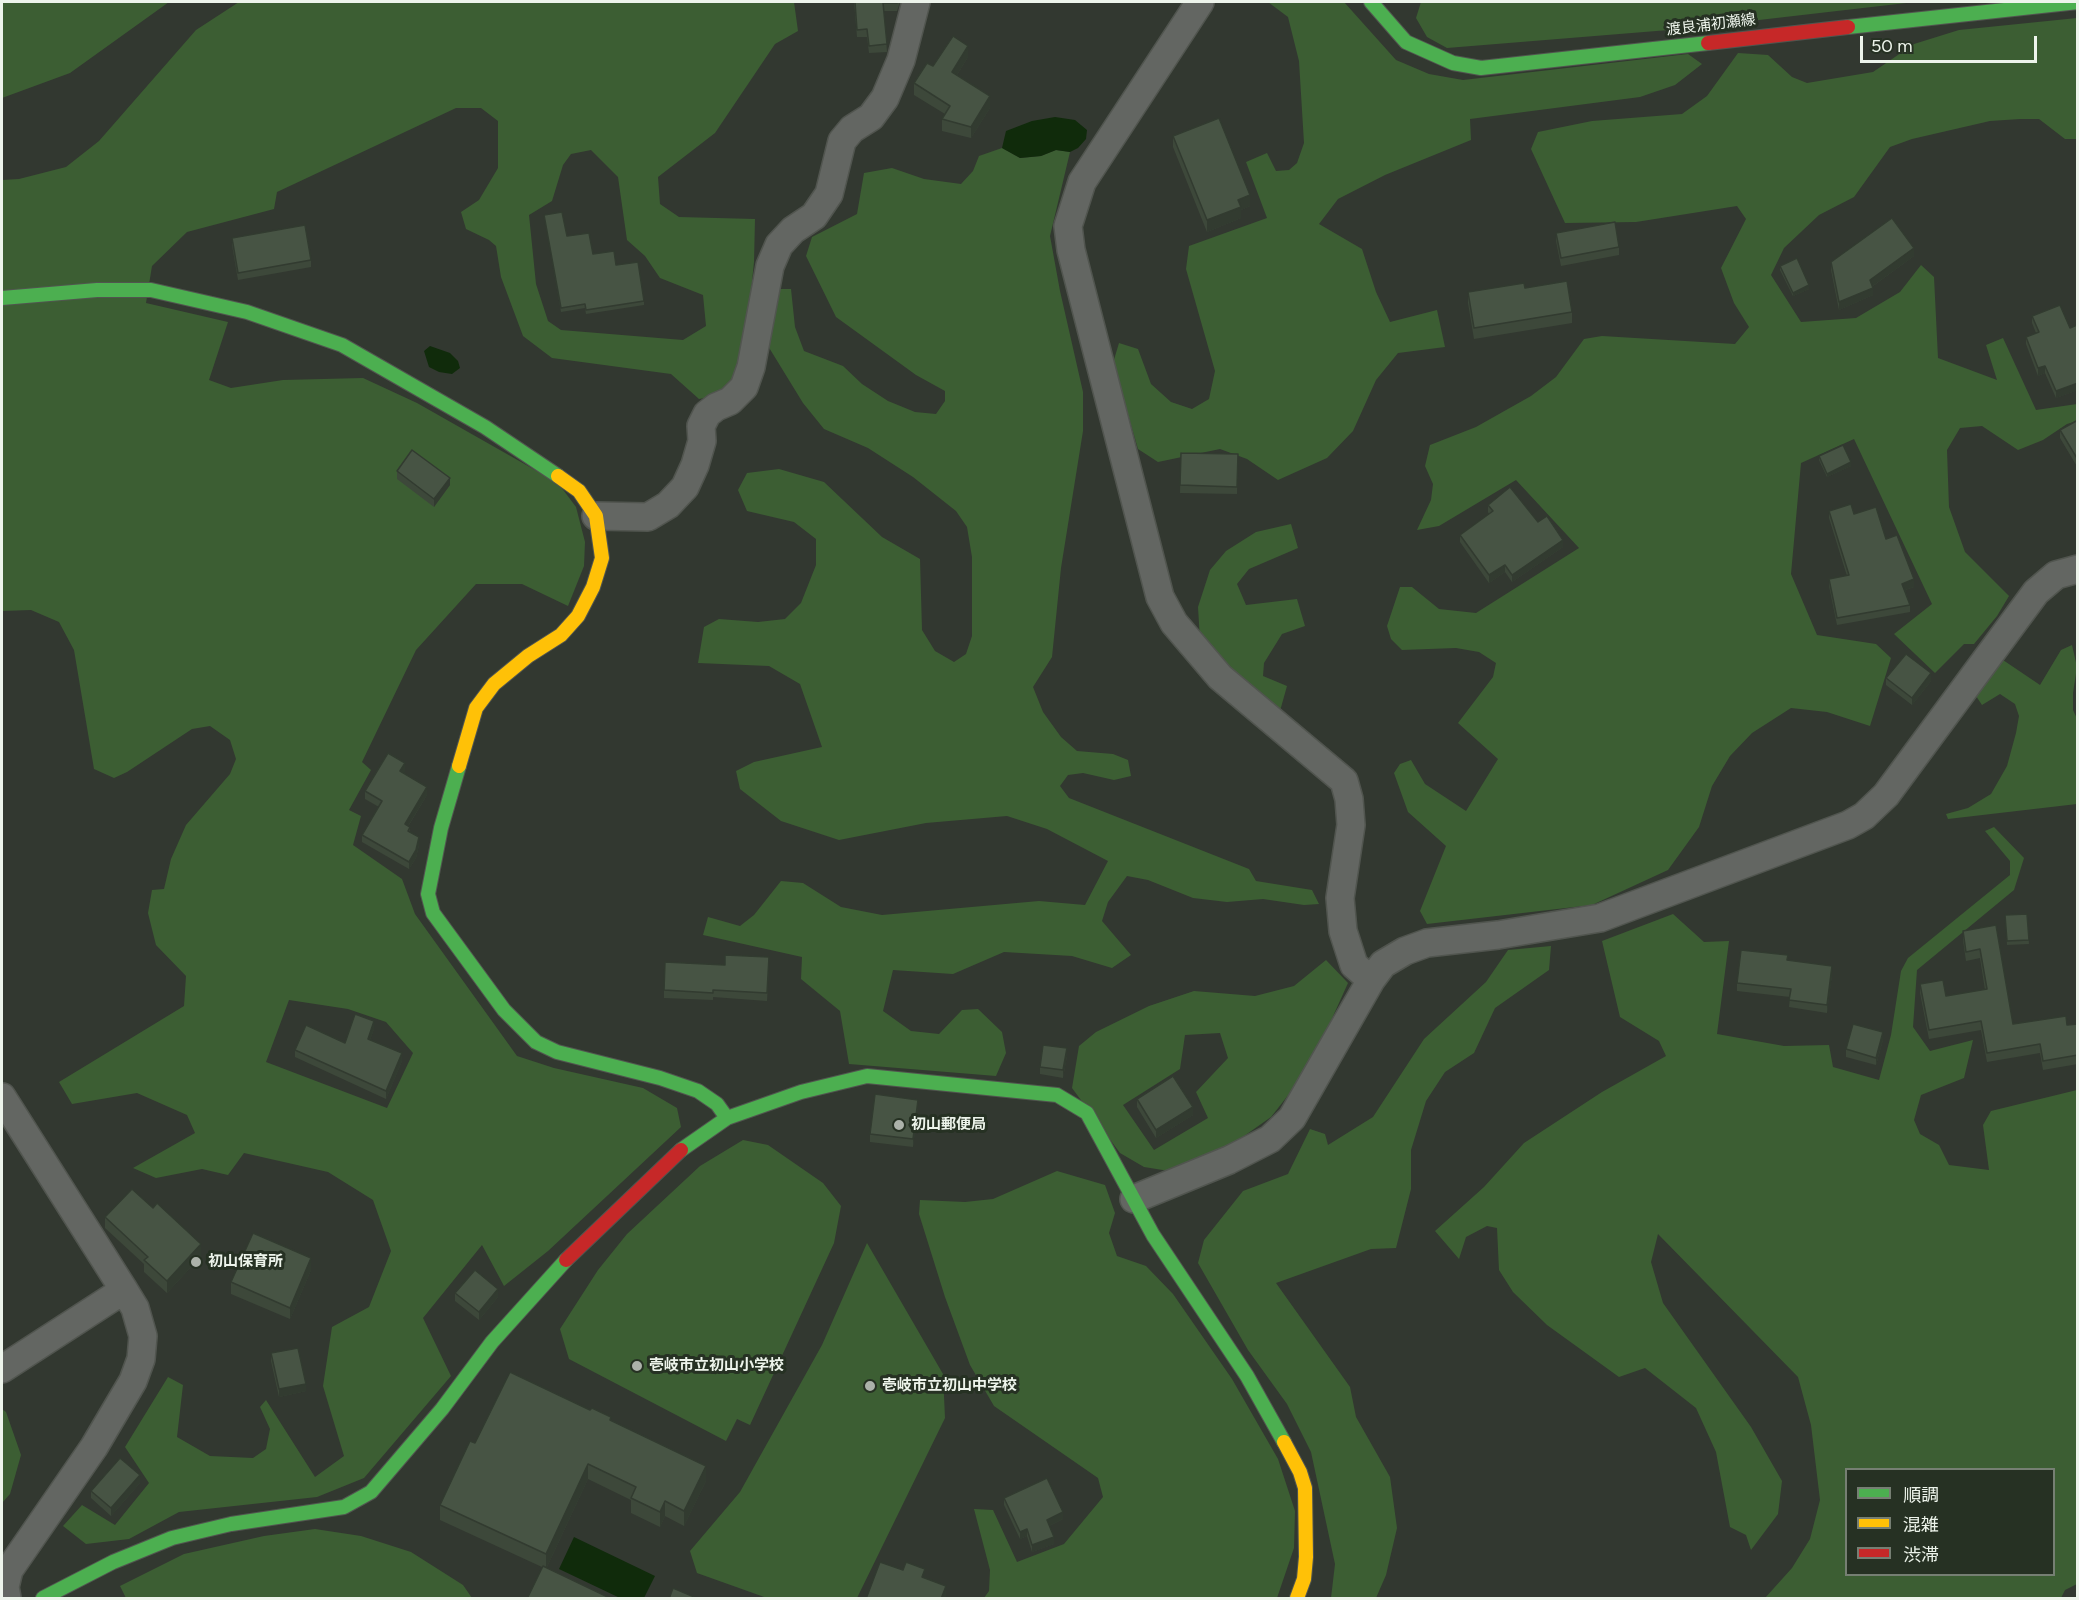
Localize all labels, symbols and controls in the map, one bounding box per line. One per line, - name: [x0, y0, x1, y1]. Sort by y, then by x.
- street label: 渡良浦初瀬線: [1665, 11, 1757, 39]
- scale bar: [1863, 24, 2040, 62]
- text: 50 m: [1871, 35, 1913, 57]
- place label: 初山郵便局: [911, 1116, 986, 1134]
- marker: 初山郵便局: [892, 1118, 906, 1132]
- place label: 初山保育所: [208, 1253, 283, 1271]
- marker: 初山保育所: [189, 1255, 203, 1269]
- place label: 壱岐市立初山小学校: [649, 1357, 784, 1375]
- marker: 壱岐市立初山小学校: [630, 1359, 644, 1373]
- place label: 壱岐市立初山中学校: [882, 1377, 1017, 1395]
- marker: 壱岐市立初山中学校: [863, 1379, 877, 1393]
- legend: [1845, 1468, 2055, 1576]
- text: 順調: [1903, 1484, 1939, 1506]
- text: 混雑: [1903, 1514, 1939, 1536]
- text: 渋滞: [1903, 1544, 1939, 1566]

